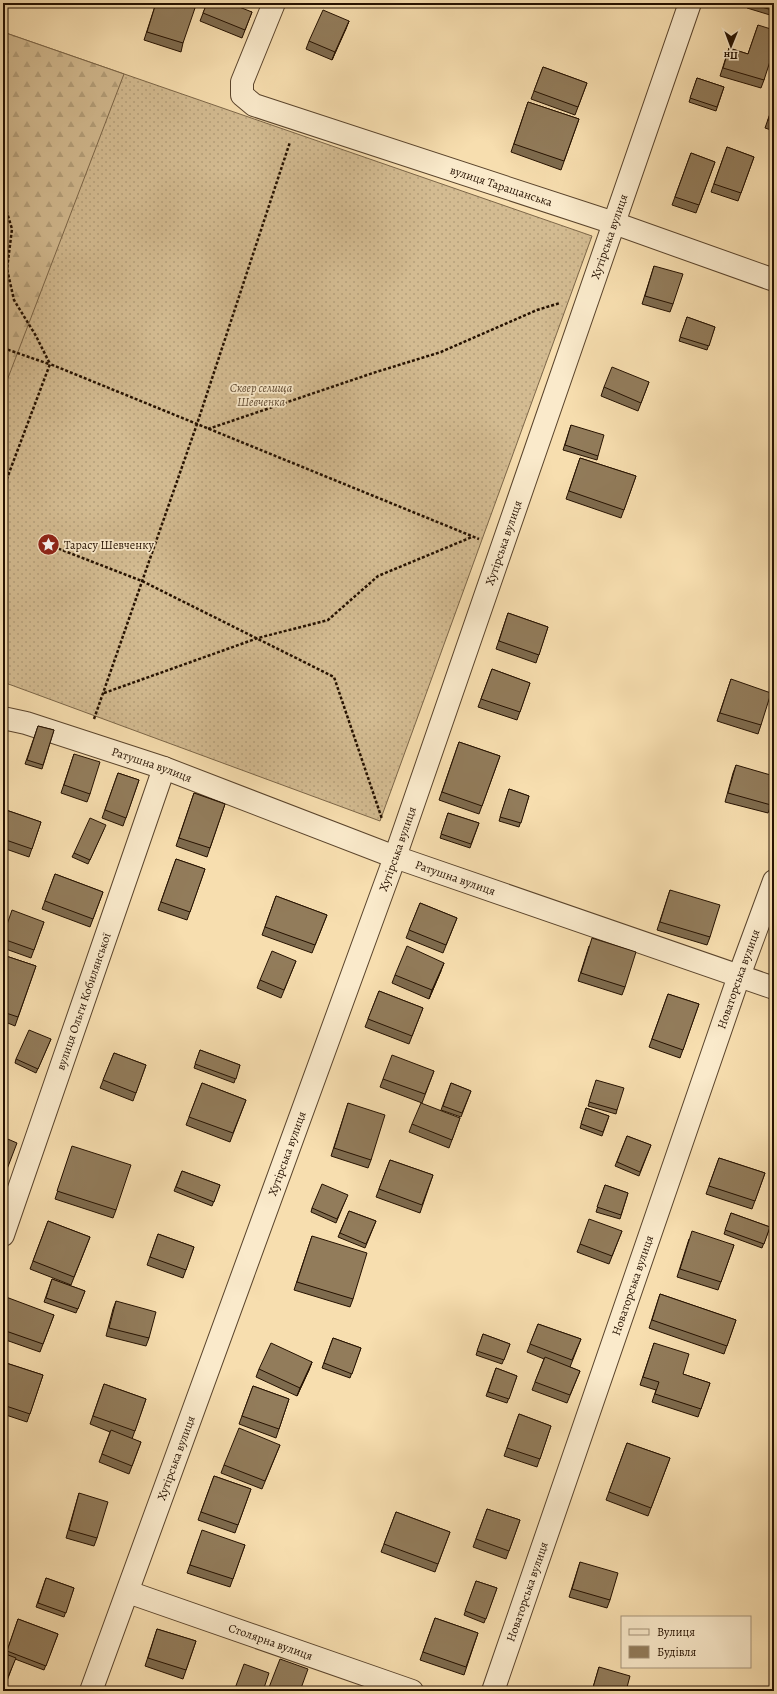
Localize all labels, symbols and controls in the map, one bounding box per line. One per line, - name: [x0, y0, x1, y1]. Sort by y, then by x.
- north arrow: [711, 26, 751, 66]
- text: Пн: [723, 48, 738, 63]
- street label: вулиця Таращанська: [448, 162, 555, 210]
- street label: Хутірська вулиця: [587, 192, 631, 281]
- park label: Сквер селища Шевченка: [230, 380, 293, 410]
- street label: Хутірська вулиця: [481, 498, 526, 588]
- place icon: Тарасу Шевченку: [36, 532, 62, 558]
- place label: Тарасу Шевченку: [64, 537, 154, 553]
- street label: Ратушна вулиця: [109, 743, 194, 786]
- street label: Хутірська вулиця: [375, 804, 420, 894]
- street label: Ратушна вулиця: [413, 857, 498, 899]
- street label: Новаторська вулиця: [713, 927, 764, 1031]
- street label: вулиця Ольги Кобилянської: [52, 930, 115, 1072]
- street label: Хутірська вулиця: [264, 1109, 310, 1198]
- street label: Новаторська вулиця: [608, 1233, 657, 1338]
- street label: Хутірська вулиця: [153, 1413, 199, 1503]
- street label: Новаторська вулиця: [503, 1539, 552, 1644]
- legend: [621, 1616, 751, 1668]
- street label: Столярна вулиця: [226, 1620, 315, 1664]
- text: Вулиця: [657, 1624, 695, 1640]
- text: Будівля: [657, 1644, 697, 1660]

